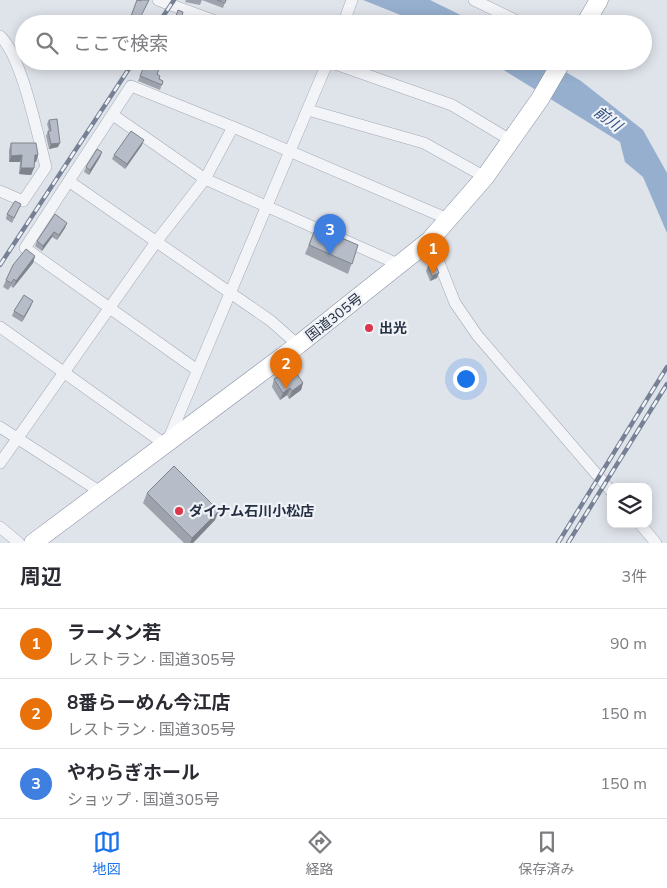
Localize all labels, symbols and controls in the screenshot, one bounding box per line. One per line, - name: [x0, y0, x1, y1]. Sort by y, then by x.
- search box: [15, 15, 652, 70]
- icon: search: [33, 29, 61, 57]
- text: ここで検索: [73, 31, 168, 57]
- water label: 前川: [590, 102, 628, 137]
- pin: 3: [314, 214, 346, 255]
- pin: 1: [417, 233, 449, 274]
- street label: 国道305号: [302, 289, 367, 346]
- place label: 出光: [379, 319, 407, 338]
- marker: 出光: [363, 322, 375, 334]
- pin: 2: [270, 348, 302, 389]
- your location: [453, 366, 479, 392]
- map controls: [607, 483, 652, 528]
- button: layers: [607, 483, 652, 528]
- place label: ダイナム石川小松店: [189, 502, 314, 521]
- marker: ダイナム石川小松店: [173, 505, 185, 517]
- text: 周辺: [20, 563, 62, 591]
- text: 3件: [621, 566, 647, 588]
- text: ラーメン若: [67, 620, 161, 646]
- text: 1: [31, 633, 41, 655]
- text: 90 m: [610, 633, 647, 655]
- text: レストラン · 国道305号: [67, 649, 236, 671]
- text: 8番らーめん今江店: [67, 690, 230, 716]
- text: 2: [31, 703, 41, 725]
- text: 150 m: [600, 703, 647, 725]
- text: レストラン · 国道305号: [67, 719, 236, 741]
- text: やわらぎホール: [67, 760, 200, 786]
- text: 3: [31, 773, 41, 795]
- text: 150 m: [600, 773, 647, 795]
- text: ショップ · 国道305号: [67, 789, 220, 811]
- tab: 地図: [93, 828, 121, 879]
- tab: 経路: [306, 828, 334, 879]
- tab: 保存済み: [519, 828, 575, 879]

